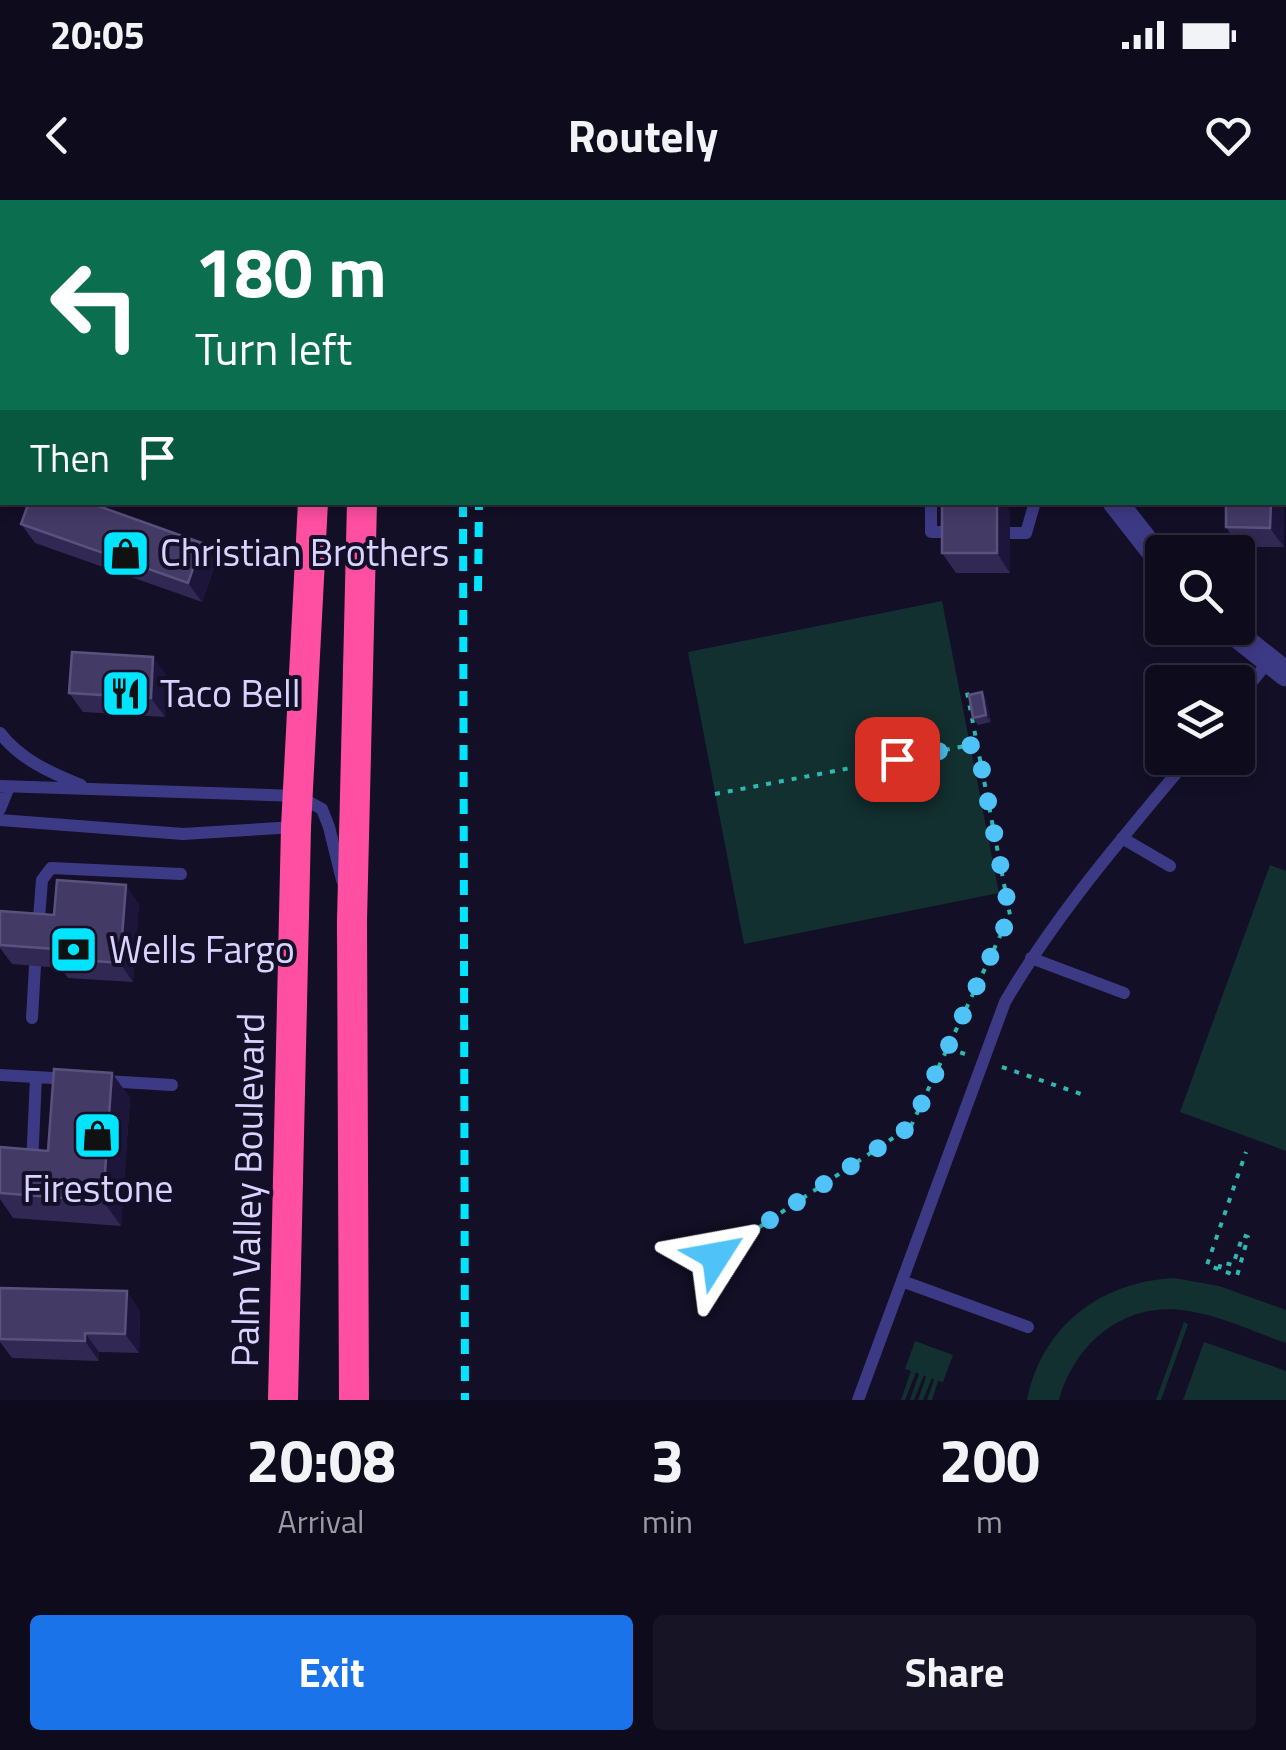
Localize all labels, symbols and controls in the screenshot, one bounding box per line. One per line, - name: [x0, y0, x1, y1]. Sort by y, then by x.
- text: 20:05: [50, 6, 145, 64]
- text: Routely: [568, 101, 718, 169]
- icon: back: [30, 108, 85, 163]
- icon: heart: [1201, 108, 1256, 163]
- text: 180 m: [195, 218, 387, 324]
- icon: left: [30, 240, 160, 370]
- text: Turn left: [195, 314, 352, 382]
- text: Then: [30, 429, 110, 487]
- icon: arrive: [130, 430, 185, 485]
- place label: Christian Brothers: [160, 523, 450, 581]
- shop icon: Christian Brothers: [99, 527, 151, 579]
- map controls: [1145, 535, 1255, 775]
- button: search: [1145, 535, 1255, 645]
- place label: Taco Bell: [160, 664, 301, 722]
- button: layers: [1145, 665, 1255, 775]
- restaurant icon: Taco Bell: [99, 668, 151, 720]
- pin: [855, 717, 940, 802]
- icon: arrive: [870, 732, 925, 787]
- place label: Wells Fargo: [109, 920, 295, 978]
- bank icon: Wells Fargo: [48, 924, 100, 976]
- street label: Palm Valley Boulevard: [215, 1012, 279, 1368]
- shop icon: Firestone: [72, 1109, 124, 1161]
- place label: Firestone: [23, 1159, 173, 1217]
- position arrow: [664, 1204, 768, 1308]
- text: 20:08: [246, 1414, 396, 1505]
- text: 3: [651, 1414, 684, 1505]
- text: 200: [939, 1414, 1040, 1505]
- text: Arrival: [278, 1497, 364, 1545]
- text: min: [642, 1497, 693, 1545]
- text: m: [976, 1497, 1003, 1545]
- button: Exit: [30, 1615, 633, 1730]
- button: Share: [653, 1615, 1256, 1730]

